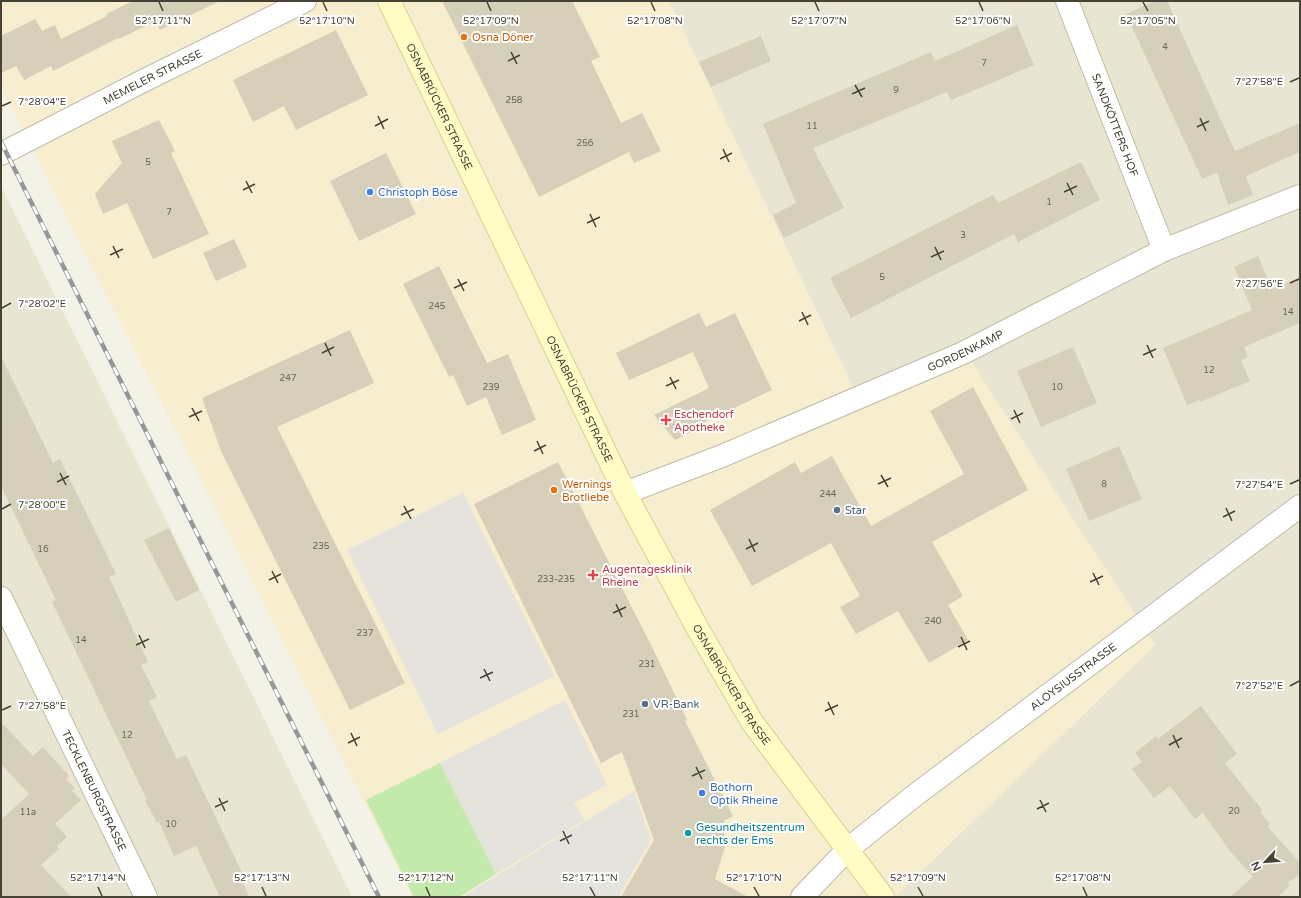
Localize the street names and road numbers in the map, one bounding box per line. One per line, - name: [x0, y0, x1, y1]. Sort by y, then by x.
- street label: OSNABRÜCKER STRASSE: [404, 41, 476, 172]
- street label: MEMELER STRASSE: [101, 46, 204, 107]
- street label: SANDKÖTTERS HOF: [1089, 71, 1141, 179]
- street label: GORDENKAMP: [925, 327, 1006, 374]
- street label: OSNABRÜCKER STRASSE: [544, 333, 616, 464]
- street label: OSNABRÜCKER STRASSE: [690, 622, 773, 747]
- street label: ALOYSIUSSTRASSE: [1027, 640, 1119, 713]
- street label: TECKLENBURGSTRASSE: [60, 728, 129, 853]

